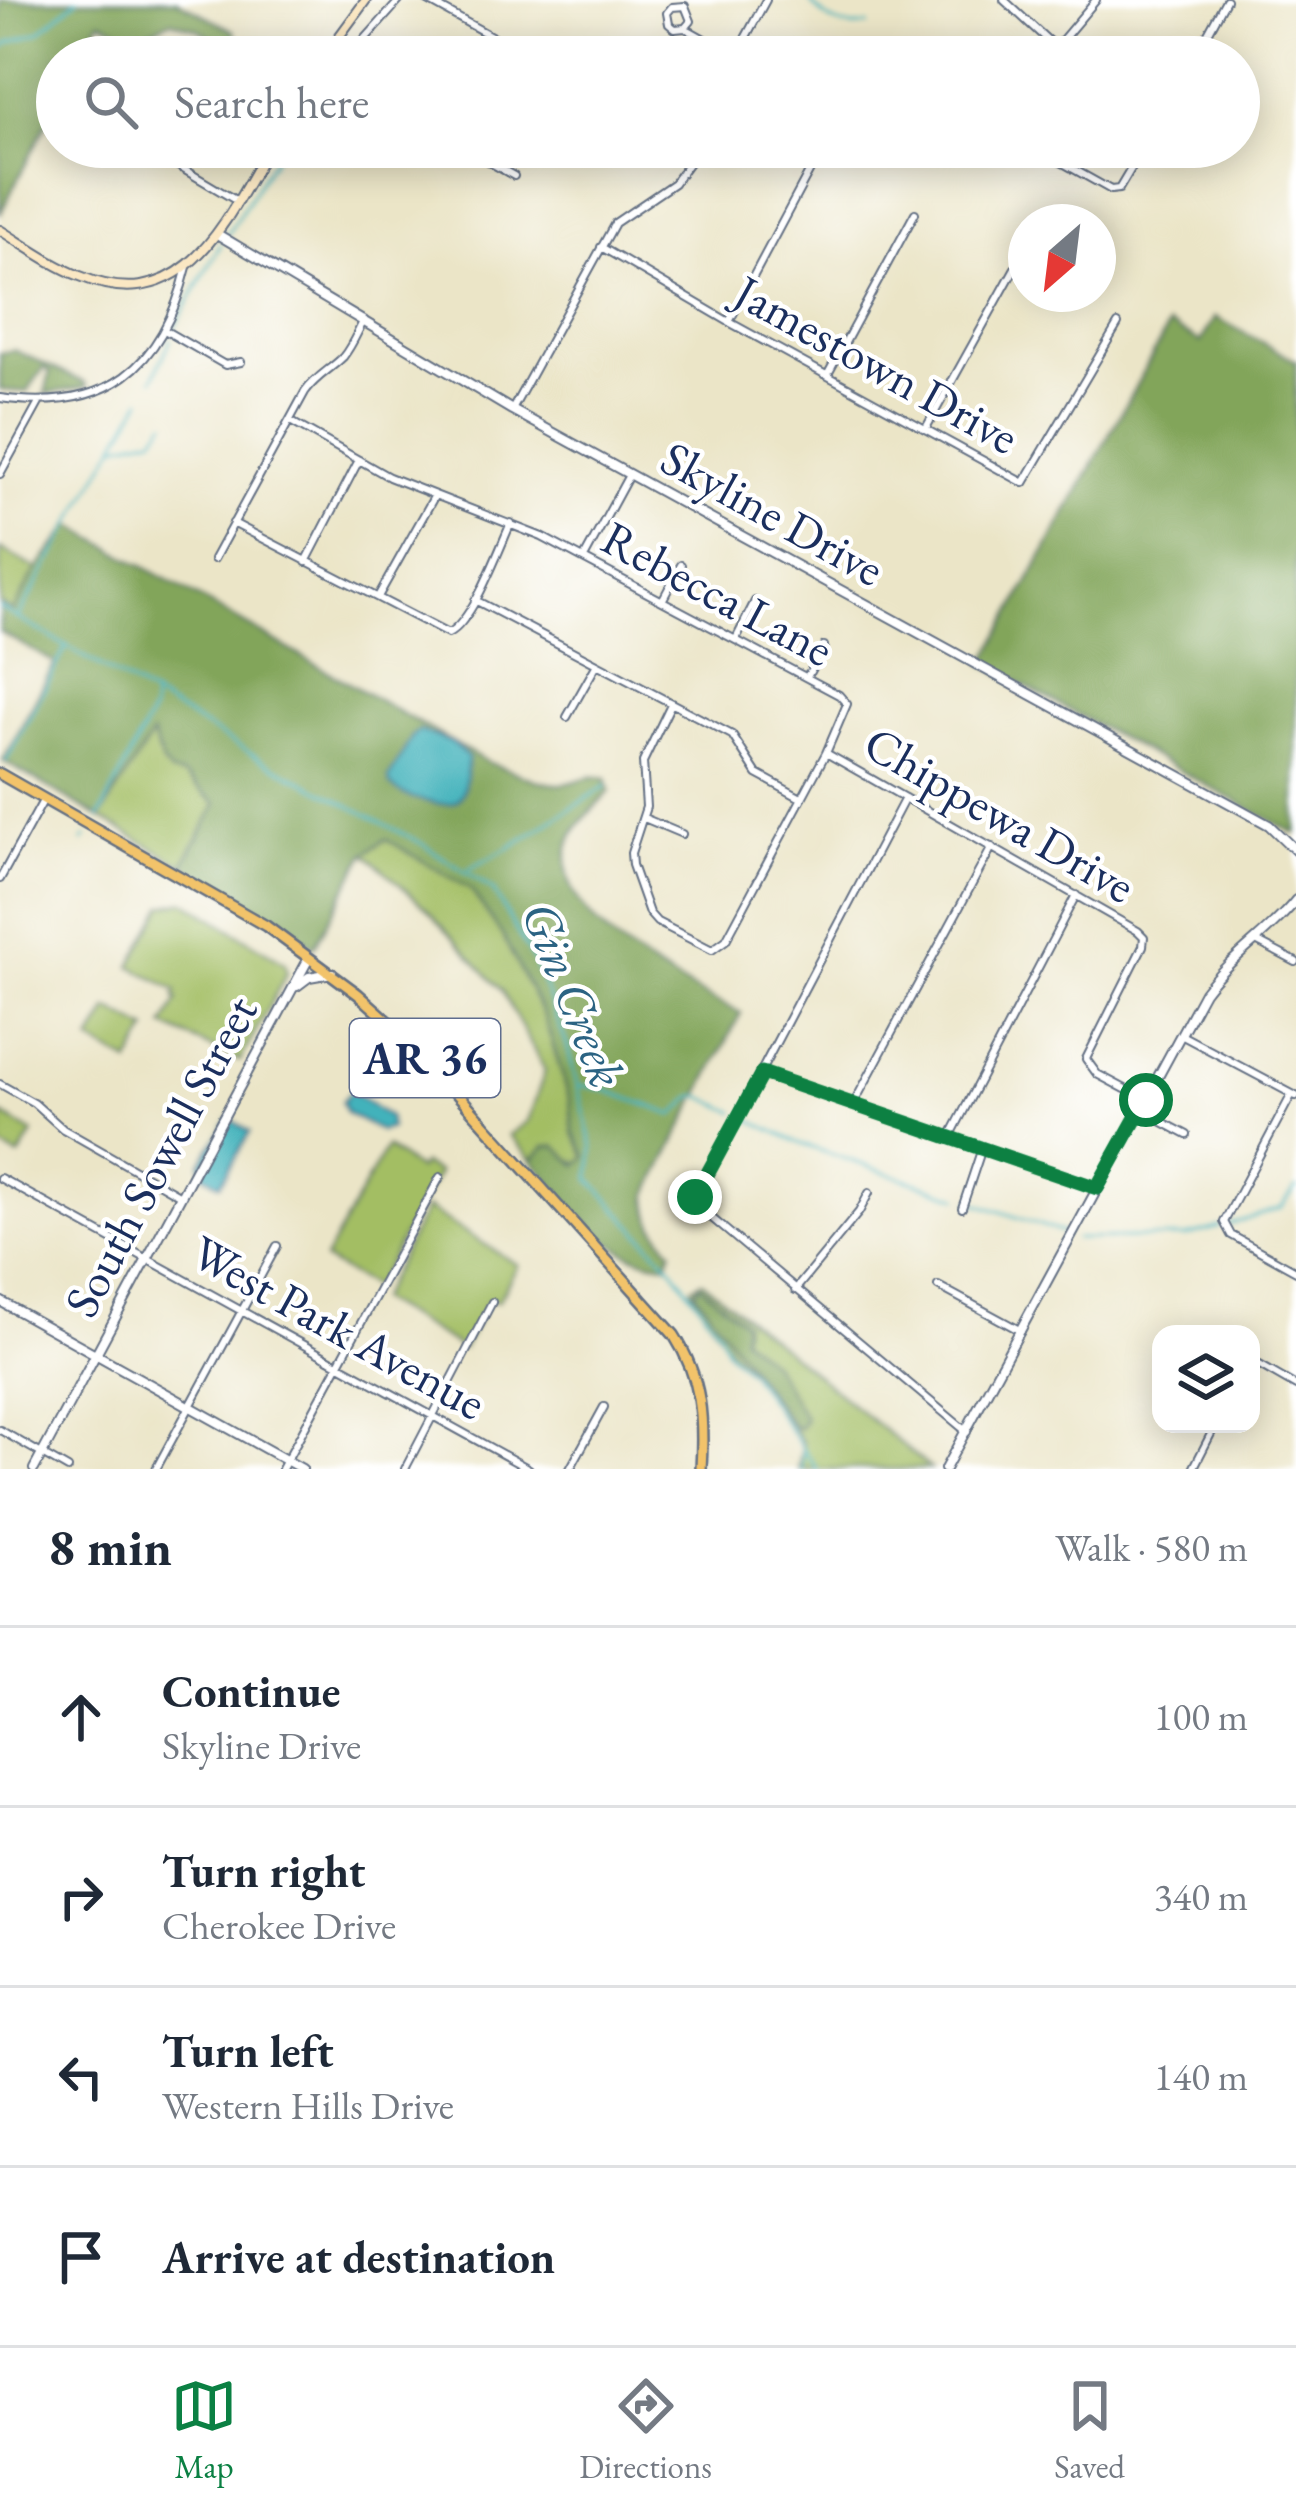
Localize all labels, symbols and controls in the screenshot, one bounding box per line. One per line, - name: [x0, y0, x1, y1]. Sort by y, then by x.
- search box: [36, 36, 1260, 168]
- icon: search: [78, 69, 144, 135]
- text: Search here: [174, 73, 369, 131]
- north arrow: [1008, 204, 1116, 312]
- street label: Jamestown Drive: [720, 258, 1030, 468]
- street label: Skyline Drive: [651, 426, 895, 600]
- street label: Rebecca Lane: [592, 506, 844, 680]
- street label: Chippewa Drive: [853, 712, 1147, 916]
- water label: Gin Creek: [507, 891, 641, 1097]
- street label: South Sowell Street: [49, 985, 271, 1327]
- road number: AR 36: [350, 1019, 500, 1097]
- route start: [1119, 1073, 1173, 1127]
- route end: [668, 1170, 722, 1224]
- street label: West Park Avenue: [181, 1221, 497, 1433]
- map controls: [1152, 1325, 1260, 1433]
- button: layers: [1152, 1325, 1260, 1433]
- text: 8 min: [48, 1514, 172, 1580]
- text: Walk · 580 m: [1055, 1522, 1248, 1573]
- text: Continue: [162, 1662, 340, 1720]
- icon: ahead: [48, 1684, 114, 1750]
- text: 100 m: [1154, 1691, 1248, 1742]
- text: Skyline Drive: [162, 1720, 361, 1771]
- text: Turn right: [162, 1842, 365, 1900]
- icon: right: [48, 1864, 114, 1930]
- text: 340 m: [1154, 1871, 1248, 1922]
- text: Cherokee Drive: [162, 1900, 396, 1951]
- text: Turn left: [162, 2022, 334, 2080]
- icon: left: [48, 2044, 114, 2110]
- text: 140 m: [1154, 2051, 1248, 2102]
- text: Western Hills Drive: [162, 2080, 454, 2131]
- icon: arrive: [48, 2224, 114, 2290]
- text: Arrive at destination: [162, 2228, 555, 2286]
- tab: Map: [171, 2373, 237, 2488]
- tab: Directions: [579, 2373, 712, 2488]
- tab: Saved: [1054, 2373, 1125, 2488]

